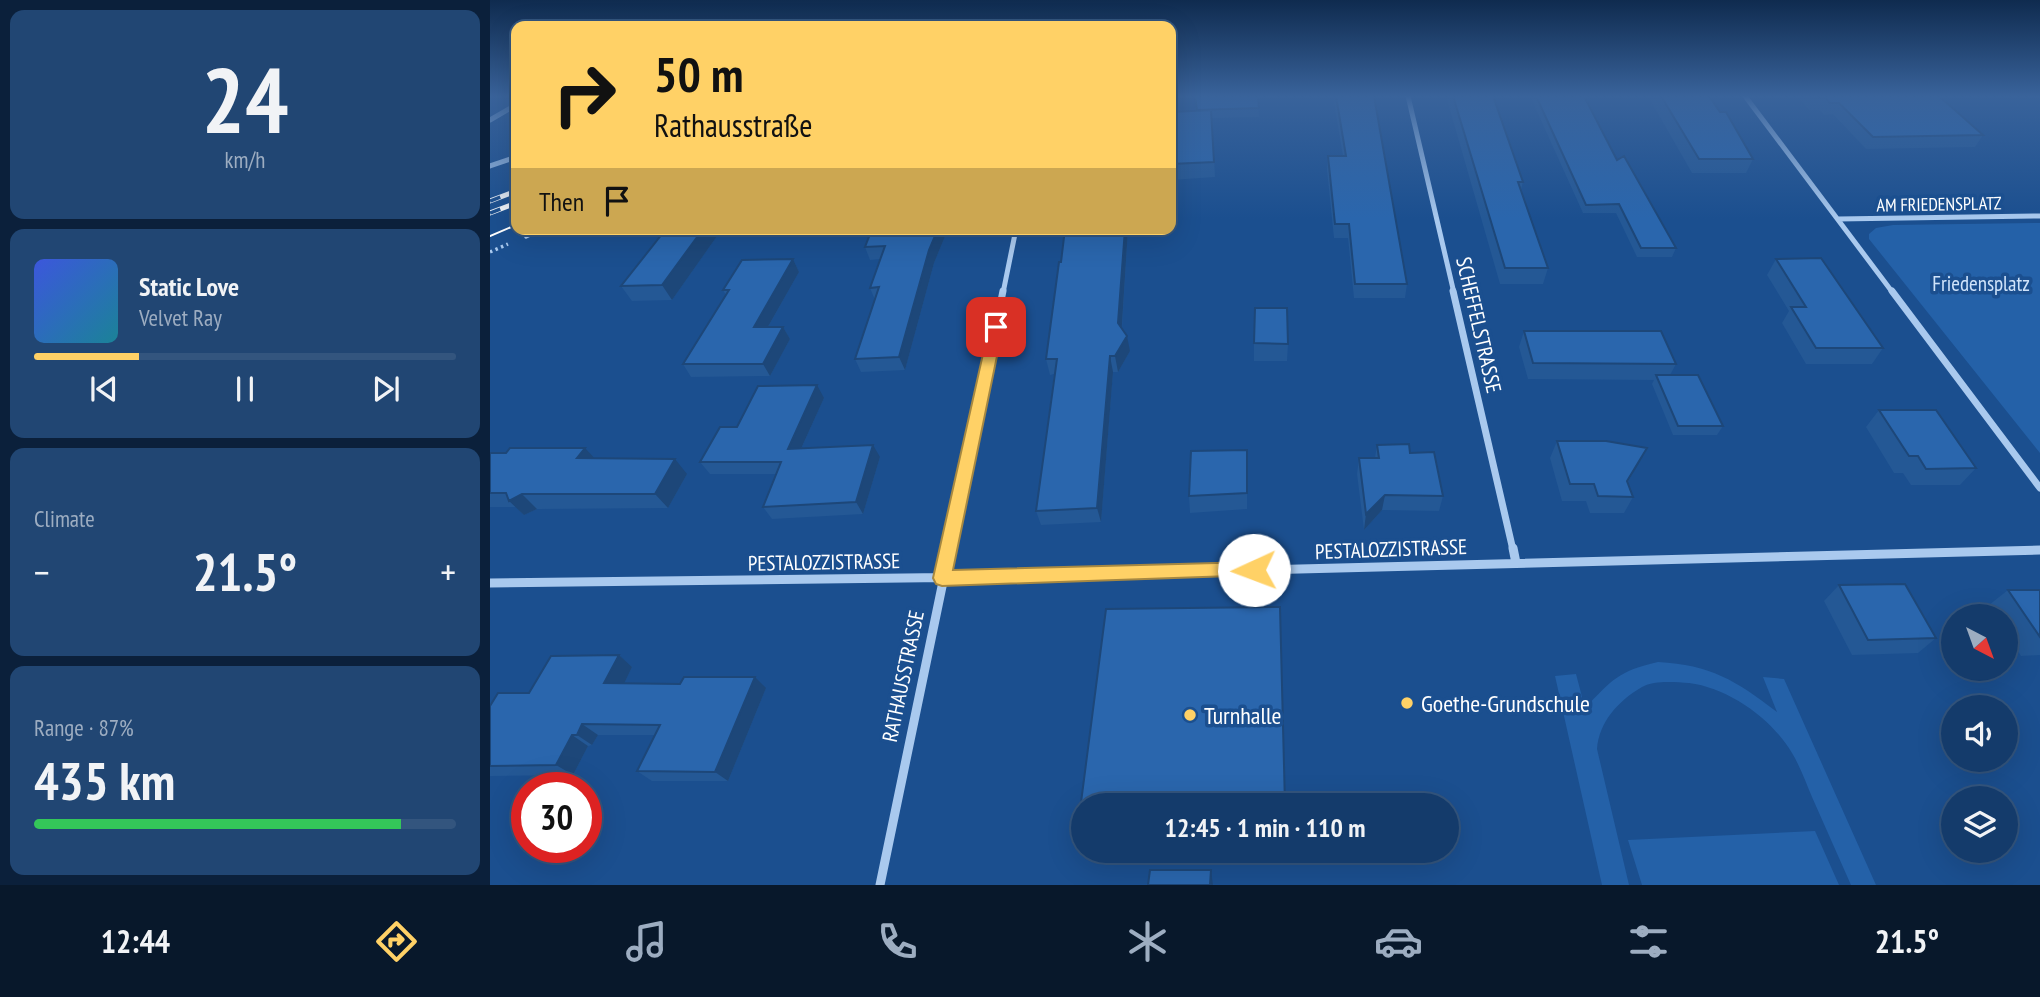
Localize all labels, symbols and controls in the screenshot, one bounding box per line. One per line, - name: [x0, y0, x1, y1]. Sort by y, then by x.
- text: 24: [202, 40, 289, 158]
- text: 50 m: [654, 42, 743, 106]
- icon: right: [539, 49, 630, 140]
- text: Rathausstraße: [654, 104, 813, 146]
- text: km/h: [225, 145, 265, 174]
- icon: arrive: [598, 182, 636, 220]
- text: Then: [539, 185, 584, 218]
- street label: AM FRIEDENSPLATZ: [1876, 191, 2002, 217]
- street label: SCHEFFELSTRASSE: [1450, 254, 1508, 396]
- text: Static Love: [139, 270, 239, 303]
- park label: Friedensplatz: [1932, 270, 2030, 297]
- pin: [966, 297, 1026, 357]
- text: Velvet Ray: [139, 303, 222, 332]
- icon: arrive: [977, 308, 1015, 346]
- icon: previous: [85, 370, 123, 408]
- icon: pause: [226, 370, 264, 408]
- icon: next: [367, 370, 405, 408]
- text: Climate: [34, 504, 95, 533]
- position arrow: [1217, 533, 1291, 607]
- street label: PESTALOZZISTRASSE: [1314, 533, 1468, 565]
- text: 21.5°: [193, 538, 297, 605]
- text: −: [34, 547, 50, 596]
- text: +: [440, 547, 456, 596]
- street label: PESTALOZZISTRASSE: [748, 547, 900, 577]
- north arrow: [1941, 604, 2018, 681]
- map controls: [1941, 604, 2018, 863]
- street label: RATHAUSSTRASSE: [876, 608, 930, 744]
- place label: Goethe-Grundschule: [1421, 688, 1590, 719]
- marker: Goethe-Grundschule: [1399, 695, 1415, 711]
- button: sound: [1941, 695, 2018, 772]
- place label: Turnhalle: [1204, 700, 1281, 731]
- marker: Turnhalle: [1182, 707, 1198, 723]
- text: Range · 87%: [34, 713, 134, 742]
- text: 435 km: [34, 747, 175, 814]
- speed limit sign: 30: [511, 772, 602, 863]
- button: layers: [1941, 786, 2018, 863]
- text: 12:45 · 1 min · 110 m: [1165, 811, 1365, 844]
- icon: directions: [372, 917, 421, 966]
- icon: music: [622, 917, 671, 966]
- icon: phone: [873, 917, 922, 966]
- icon: climate: [1123, 917, 1172, 966]
- icon: car: [1374, 917, 1423, 966]
- icon: filters: [1624, 917, 1673, 966]
- text: 12:44: [101, 920, 170, 962]
- text: 21.5°: [1875, 920, 1939, 962]

